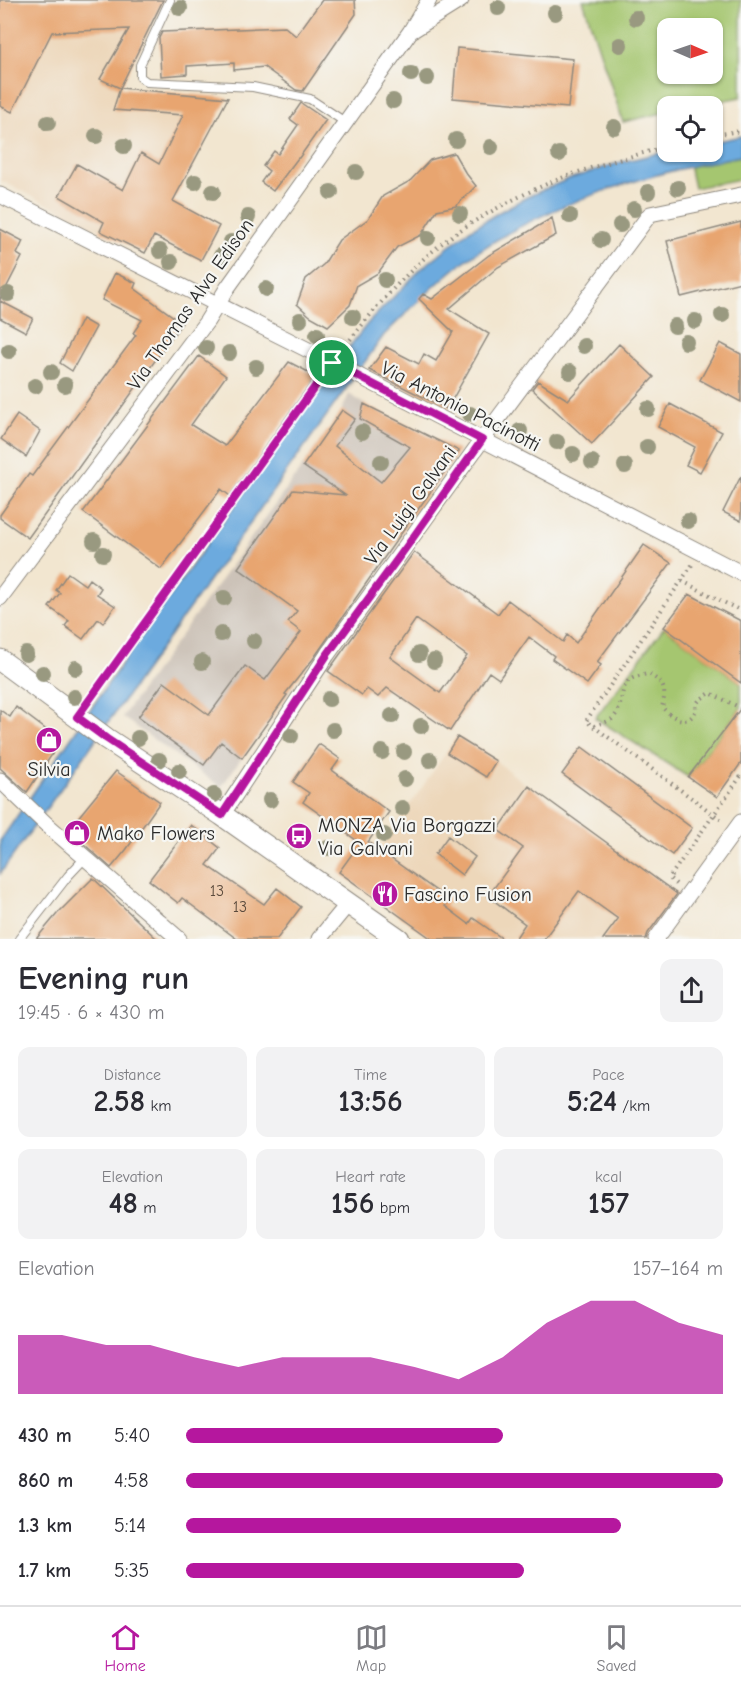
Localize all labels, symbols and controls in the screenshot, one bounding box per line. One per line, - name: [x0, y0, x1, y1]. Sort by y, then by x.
- north arrow: [657, 18, 723, 84]
- map controls: [657, 18, 723, 162]
- button: locate: [657, 96, 723, 162]
- street label: Via Thomas Alva Edison: [123, 214, 258, 394]
- pin: [306, 337, 357, 388]
- icon: arrive: [315, 346, 348, 379]
- street label: Via Antonio Pacinotti: [377, 356, 544, 457]
- street label: Via Luigi Galvani: [360, 441, 461, 569]
- shop icon: Silvia: [34, 725, 64, 755]
- place label: Silvia: [27, 758, 71, 781]
- place label: MONZA Via Borgazzi Via Galvani: [318, 814, 496, 860]
- shop icon: Mako Flowers: [62, 818, 92, 848]
- bus stop icon: MONZA Via Borgazzi Via Galvani: [284, 821, 314, 851]
- place label: Mako Flowers: [97, 822, 215, 845]
- restaurant icon: Fascino Fusion: [370, 879, 400, 909]
- house number: 13: [210, 882, 224, 900]
- place label: Fascino Fusion: [404, 883, 532, 906]
- house number: 13: [233, 898, 247, 916]
- text: Evening run: [18, 959, 189, 997]
- button: share: [660, 959, 723, 1022]
- text: 19:45 · 6 × 430 m: [18, 1001, 164, 1024]
- text: Distance: [104, 1066, 161, 1084]
- text: Time: [354, 1066, 387, 1084]
- text: Pace: [592, 1066, 625, 1084]
- text: 2.58: [94, 1084, 145, 1119]
- text: 13:56: [338, 1084, 403, 1119]
- text: 5:24: [567, 1084, 617, 1119]
- text: km: [145, 1097, 172, 1115]
- text: /km: [617, 1097, 650, 1115]
- text: Elevation: [102, 1168, 163, 1186]
- text: Heart rate: [335, 1168, 406, 1186]
- text: kcal: [595, 1168, 622, 1186]
- text: 48: [108, 1186, 138, 1221]
- text: 156: [331, 1186, 374, 1221]
- text: 157: [588, 1186, 629, 1221]
- text: m: [138, 1199, 157, 1217]
- text: bpm: [374, 1199, 410, 1217]
- text: Elevation: [18, 1257, 95, 1280]
- text: 157–164 m: [633, 1257, 723, 1280]
- text: 430 m: [18, 1424, 72, 1447]
- text: 5:40: [114, 1424, 150, 1447]
- text: 860 m: [18, 1469, 73, 1492]
- text: 4:58: [114, 1469, 148, 1492]
- text: 1.3 km: [18, 1514, 72, 1537]
- text: 5:14: [114, 1514, 146, 1537]
- text: 1.7 km: [18, 1559, 71, 1582]
- text: 5:35: [114, 1559, 149, 1582]
- tab: Home: [104, 1621, 146, 1675]
- tab: Map: [355, 1621, 388, 1675]
- tab: Saved: [597, 1621, 637, 1675]

